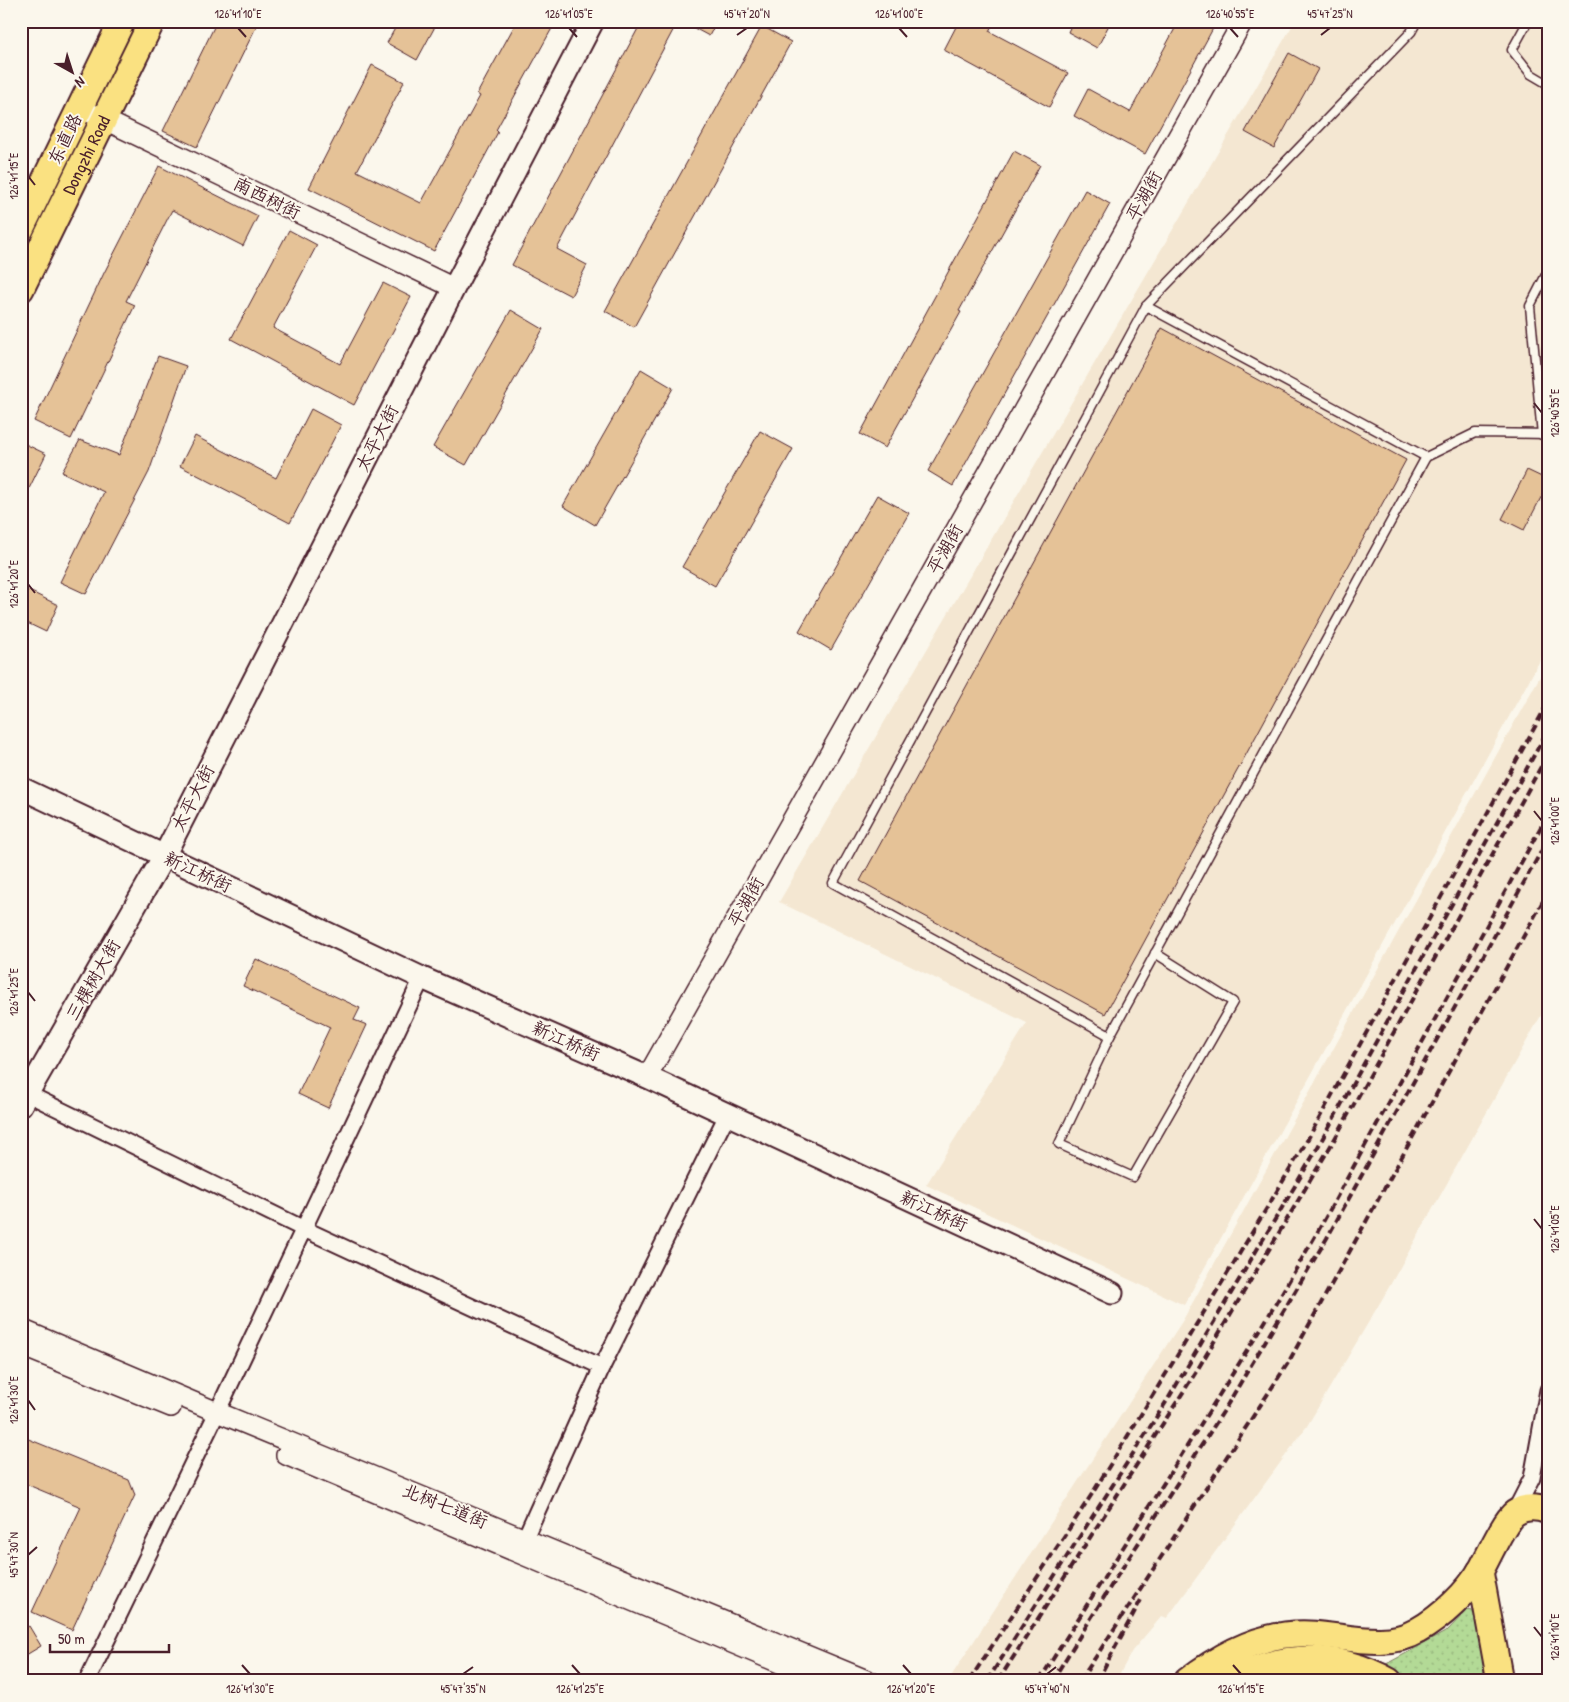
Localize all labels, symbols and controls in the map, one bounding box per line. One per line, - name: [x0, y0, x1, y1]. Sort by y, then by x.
- text: 126°41'10"E: [214, 5, 262, 22]
- text: 126°41'05"E: [545, 5, 594, 22]
- text: 45°47'20"N: [724, 5, 770, 22]
- text: 126°41'00"E: [875, 5, 924, 22]
- text: 126°40'55"E: [1206, 5, 1255, 22]
- text: 45°47'25"N: [1307, 5, 1353, 22]
- north arrow: [48, 48, 98, 98]
- text: N: [71, 73, 89, 93]
- street label: 东直路: [41, 109, 88, 169]
- street label: Dongzhi Road: [56, 111, 116, 199]
- text: 126°41'15"E: [5, 152, 22, 199]
- street label: 平湖街: [1120, 166, 1168, 225]
- street label: 南西树街: [229, 171, 305, 225]
- text: 126°40'55"E: [1546, 388, 1563, 437]
- street label: 太平大街: [349, 400, 404, 476]
- street label: 平湖街: [921, 519, 969, 578]
- text: 126°41'20"E: [5, 559, 22, 608]
- street label: 太平大街: [165, 760, 220, 836]
- text: 126°41'00"E: [1546, 796, 1563, 845]
- street label: 新江桥街: [160, 845, 236, 898]
- street label: 平湖街: [722, 872, 770, 931]
- street label: 三棵树大街: [59, 935, 126, 1025]
- text: 126°41'25"E: [5, 967, 22, 1016]
- street label: 新江桥街: [528, 1014, 604, 1067]
- street label: 新江桥街: [896, 1184, 972, 1237]
- text: 126°41'05"E: [1546, 1204, 1563, 1253]
- text: 126°41'30"E: [5, 1375, 22, 1424]
- street label: 北树七道街: [399, 1477, 492, 1534]
- text: 45°47'30"N: [5, 1532, 22, 1578]
- text: 126°41'10"E: [1546, 1613, 1563, 1661]
- scale bar: [50, 1622, 169, 1654]
- text: 50 m: [58, 1628, 85, 1649]
- text: 126°41'30"E: [226, 1680, 275, 1697]
- text: 45°47'35"N: [440, 1680, 486, 1697]
- text: 126°41'25"E: [556, 1680, 605, 1697]
- text: 126°41'20"E: [887, 1680, 936, 1697]
- text: 45°47'40"N: [1025, 1680, 1069, 1697]
- text: 126°41'15"E: [1218, 1680, 1265, 1697]

